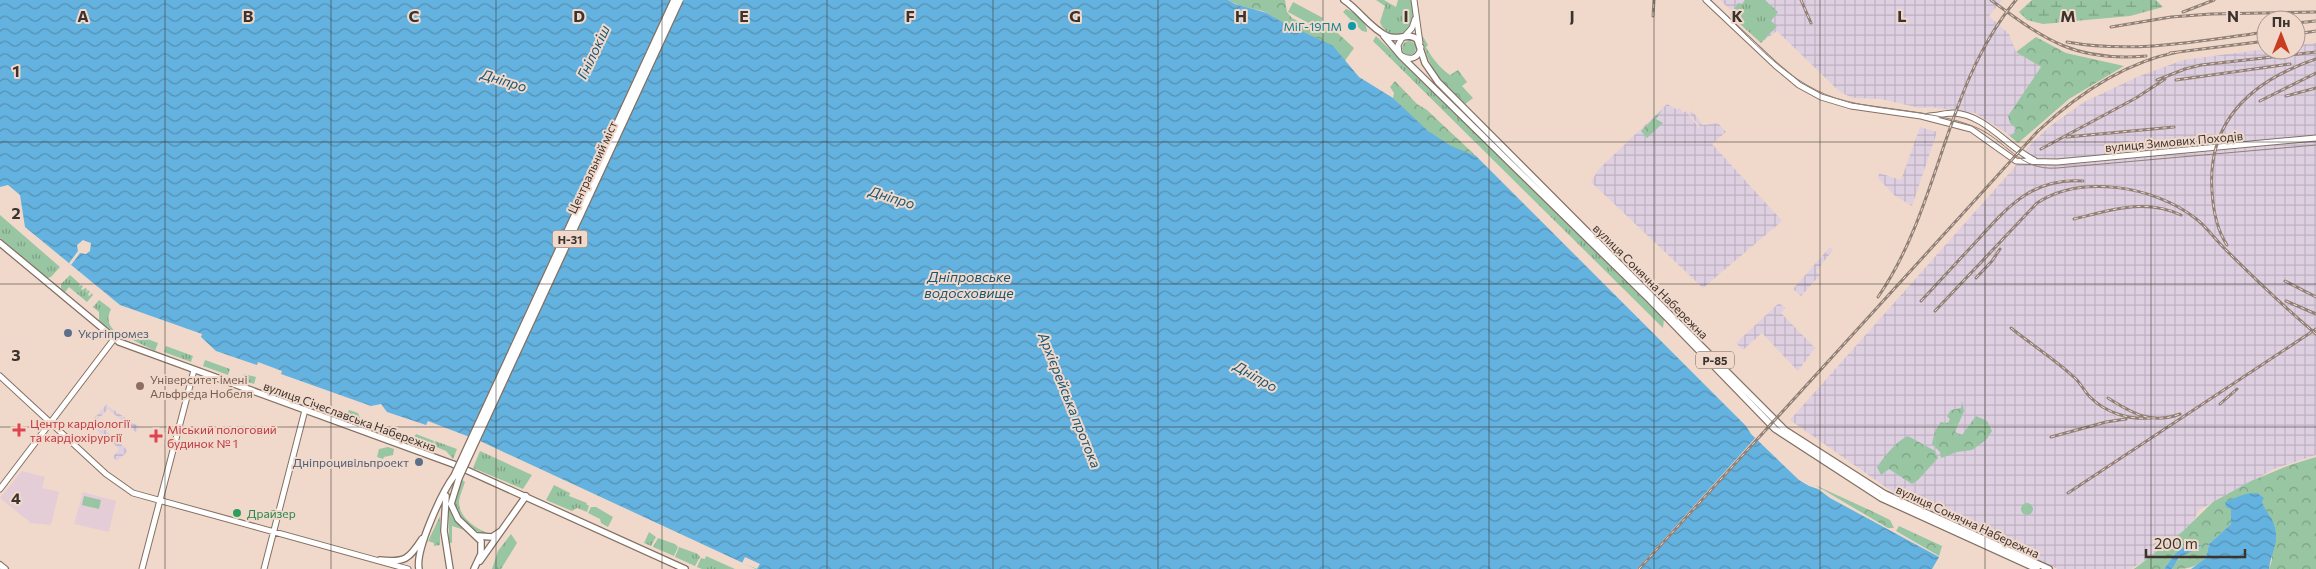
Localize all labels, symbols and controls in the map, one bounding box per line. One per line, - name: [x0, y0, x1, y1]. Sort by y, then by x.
- text: A: [77, 6, 89, 25]
- text: B: [243, 6, 254, 25]
- text: C: [409, 6, 420, 25]
- text: D: [573, 6, 585, 25]
- text: E: [739, 6, 749, 25]
- text: F: [905, 6, 915, 25]
- text: G: [1069, 6, 1081, 25]
- text: H: [1235, 6, 1247, 25]
- text: I: [1403, 6, 1409, 25]
- text: J: [1569, 6, 1575, 25]
- text: K: [1731, 6, 1743, 25]
- text: L: [1897, 6, 1907, 25]
- text: M: [2060, 6, 2076, 25]
- text: N: [2227, 6, 2239, 25]
- north arrow: [2256, 10, 2306, 60]
- text: Пн: [2272, 13, 2290, 30]
- place label: МіГ-19ПМ: [1283, 19, 1342, 33]
- marker: МіГ-19ПМ: [1346, 20, 1358, 32]
- water label: Гнілокіш: [573, 22, 613, 82]
- text: 1: [12, 61, 20, 80]
- water label: Дніпро: [477, 64, 529, 95]
- street label: Центральний міст: [564, 118, 620, 215]
- street label: вулиця Зимових Походів: [2104, 128, 2244, 154]
- water label: Дніпро: [865, 181, 917, 212]
- text: 2: [11, 203, 21, 222]
- street label: вулиця Сонячна Набережна: [1591, 221, 1711, 341]
- road number: Н-31: [552, 230, 588, 248]
- water label: Дніпровське водосховище: [924, 268, 1014, 301]
- place label: Укргіпромез: [78, 326, 149, 340]
- marker: Укргіпромез: [62, 327, 74, 339]
- water label: Архієрейська протока: [1035, 329, 1105, 470]
- text: 3: [11, 345, 21, 364]
- road number: Р-85: [1696, 352, 1734, 368]
- water label: Дніпро: [1230, 356, 1281, 395]
- place label: Університет імені Альфреда Нобеля: [150, 372, 253, 400]
- street label: вулиця Січеславська Набережна: [262, 378, 438, 454]
- marker: Університет імені Альфреда Нобеля: [134, 380, 146, 392]
- place label: Центр кардіології та кардіохірургії: [30, 416, 131, 444]
- place label: Міський пологовий будинок № 1: [167, 422, 277, 450]
- marker: Центр кардіології та кардіохірургії: [12, 423, 26, 437]
- marker: Міський пологовий будинок № 1: [149, 429, 163, 443]
- place label: Дніпроцивільпроект: [293, 455, 409, 469]
- marker: Дніпроцивільпроект: [413, 456, 425, 468]
- street label: вулиця Сонячна Набережна: [1894, 482, 2042, 560]
- text: 4: [11, 488, 21, 507]
- place label: Драйзер: [247, 506, 296, 520]
- marker: Драйзер: [231, 507, 243, 519]
- scale bar: [2146, 526, 2245, 558]
- text: 200 m: [2154, 534, 2198, 552]

